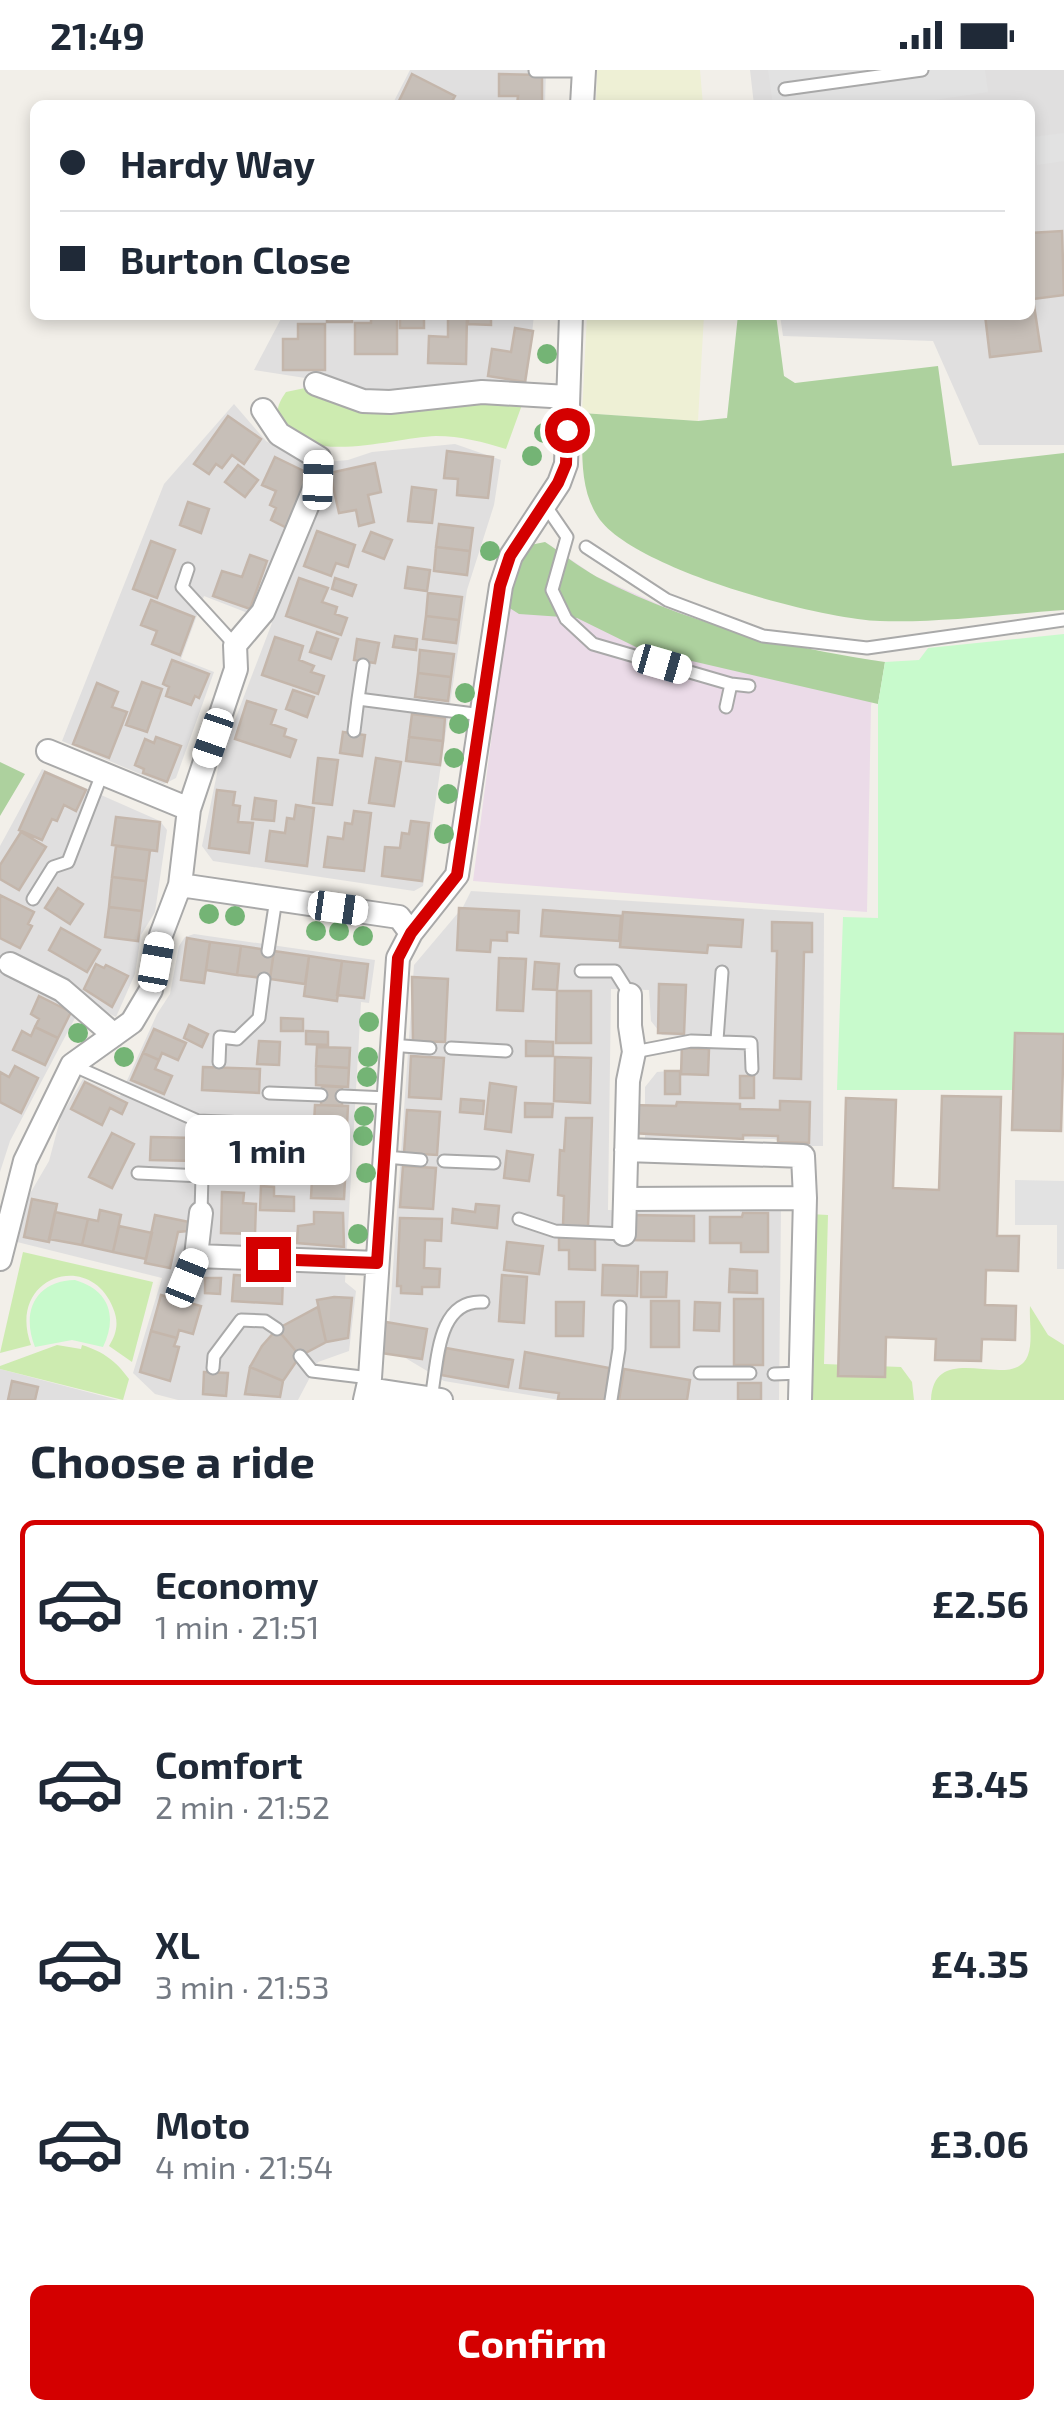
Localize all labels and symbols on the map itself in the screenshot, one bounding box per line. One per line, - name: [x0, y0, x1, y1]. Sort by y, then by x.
- route start: [545, 408, 590, 453]
- car: [302, 449, 334, 511]
- car: [629, 641, 695, 687]
- car: [189, 705, 237, 771]
- car: [306, 889, 370, 927]
- car: [136, 930, 176, 994]
- callout: 1 min: [186, 1114, 350, 1184]
- route end: [246, 1237, 291, 1282]
- car: [162, 1245, 212, 1311]

